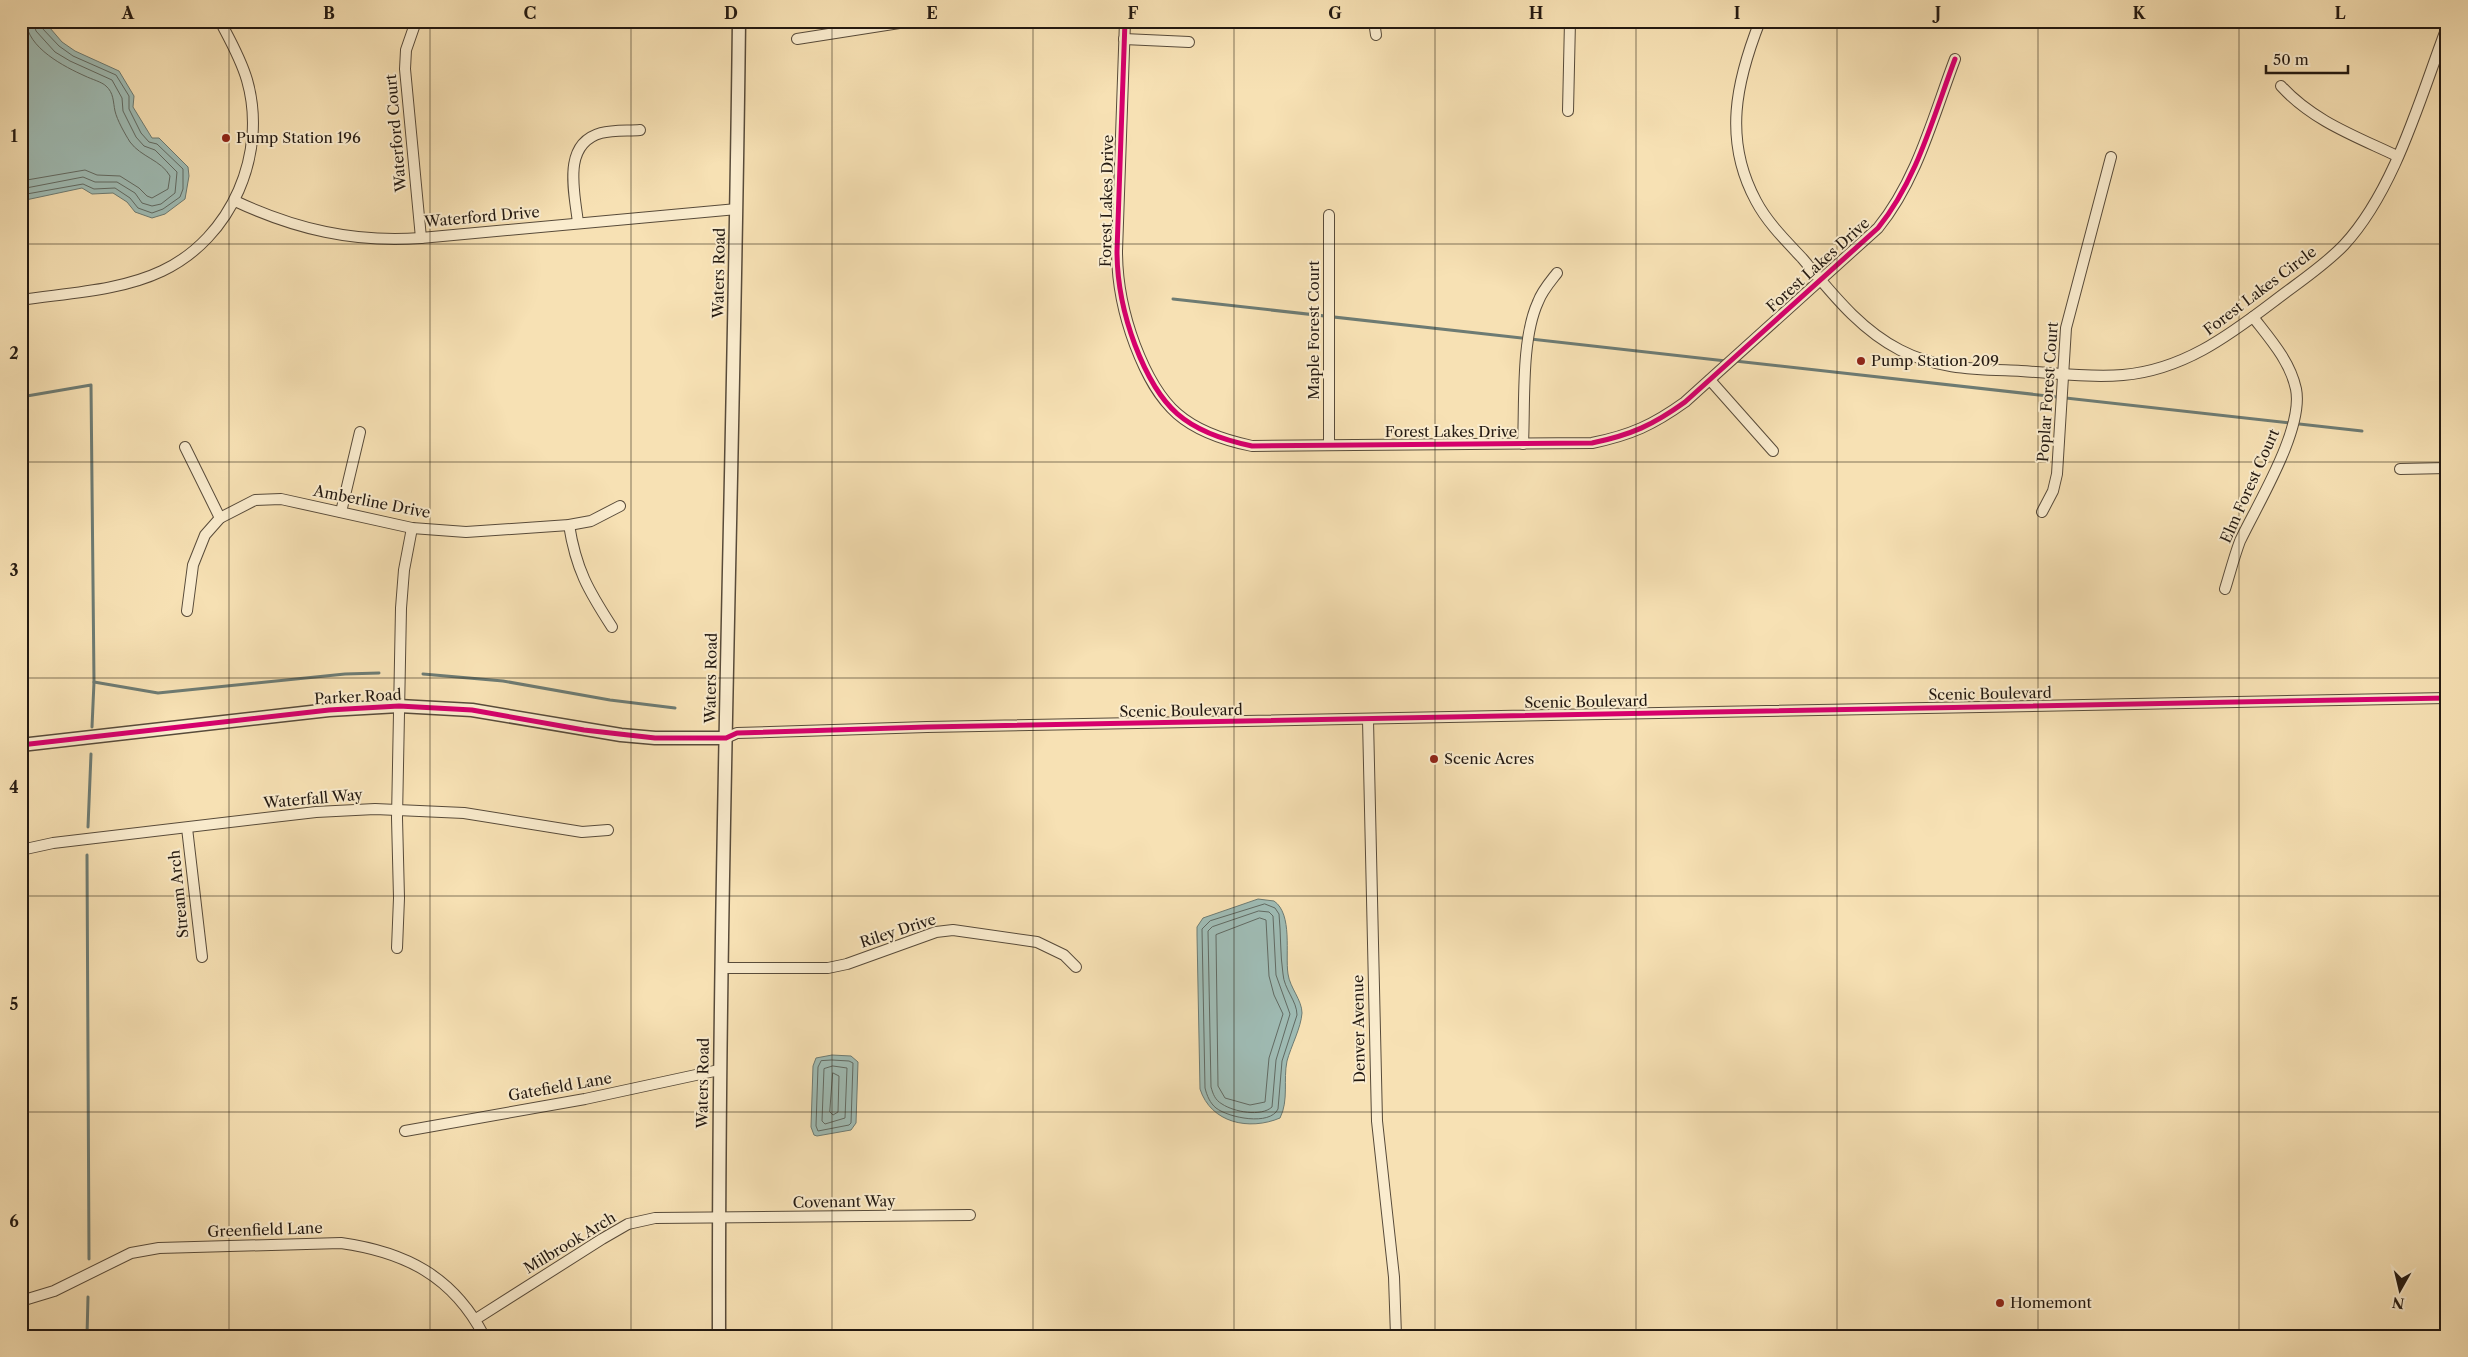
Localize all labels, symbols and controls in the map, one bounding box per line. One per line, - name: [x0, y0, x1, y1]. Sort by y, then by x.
- text: A: [121, 3, 135, 23]
- text: B: [323, 3, 335, 23]
- text: C: [524, 3, 536, 23]
- text: D: [724, 3, 738, 23]
- text: E: [926, 3, 938, 23]
- text: F: [1128, 3, 1139, 23]
- text: G: [1328, 3, 1342, 23]
- text: H: [1529, 3, 1543, 23]
- text: I: [1734, 3, 1741, 23]
- text: J: [1932, 3, 1941, 23]
- text: K: [2133, 3, 2147, 23]
- text: L: [2334, 3, 2346, 23]
- scale bar: [2266, 42, 2348, 74]
- text: 50 m: [2273, 50, 2309, 69]
- street label: Waterford Court: [381, 73, 410, 194]
- text: 1: [10, 126, 18, 146]
- place label: Pump Station 196: [236, 128, 361, 147]
- marker: Pump Station 196: [220, 132, 232, 144]
- street label: Forest Lakes Drive: [1096, 135, 1117, 267]
- street label: Waterford Drive: [423, 202, 540, 231]
- street label: Forest Lakes Drive: [1762, 213, 1873, 316]
- street label: Waters Road: [708, 228, 729, 319]
- street label: Forest Lakes Circle: [2200, 242, 2320, 339]
- street label: Maple Forest Court: [1304, 260, 1323, 400]
- street label: Poplar Forest Court: [2033, 321, 2062, 463]
- text: 2: [9, 343, 19, 363]
- place label: Pump Station 209: [1871, 351, 1999, 370]
- marker: Pump Station 209: [1855, 355, 1867, 367]
- street label: Forest Lakes Drive: [1385, 422, 1517, 441]
- street label: Elm Forest Court: [2216, 425, 2284, 546]
- street label: Amberline Drive: [311, 481, 432, 522]
- text: 3: [9, 560, 19, 580]
- street label: Waters Road: [700, 633, 721, 724]
- street label: Scenic Boulevard: [1928, 683, 2052, 704]
- street label: Parker Road: [314, 685, 402, 708]
- street label: Scenic Boulevard: [1524, 691, 1648, 712]
- street label: Scenic Boulevard: [1119, 700, 1243, 721]
- place label: Scenic Acres: [1444, 749, 1534, 768]
- marker: Scenic Acres: [1428, 753, 1440, 765]
- text: 4: [9, 777, 19, 797]
- street label: Waterfall Way: [262, 785, 364, 812]
- street label: Stream Arch: [164, 848, 193, 939]
- street label: Riley Drive: [857, 909, 938, 952]
- street label: Denver Avenue: [1348, 975, 1369, 1083]
- text: 5: [10, 994, 19, 1014]
- street label: Waters Road: [692, 1038, 713, 1129]
- street label: Gatefield Lane: [507, 1068, 613, 1105]
- street label: Covenant Way: [792, 1191, 896, 1212]
- street label: Milbrook Arch: [520, 1207, 620, 1277]
- text: 6: [9, 1211, 19, 1231]
- street label: Greenfield Lane: [207, 1218, 323, 1241]
- north arrow: [2376, 1264, 2426, 1314]
- place label: Homemont: [2010, 1293, 2093, 1312]
- text: N: [2391, 1293, 2405, 1313]
- marker: Homemont: [1994, 1297, 2006, 1309]

